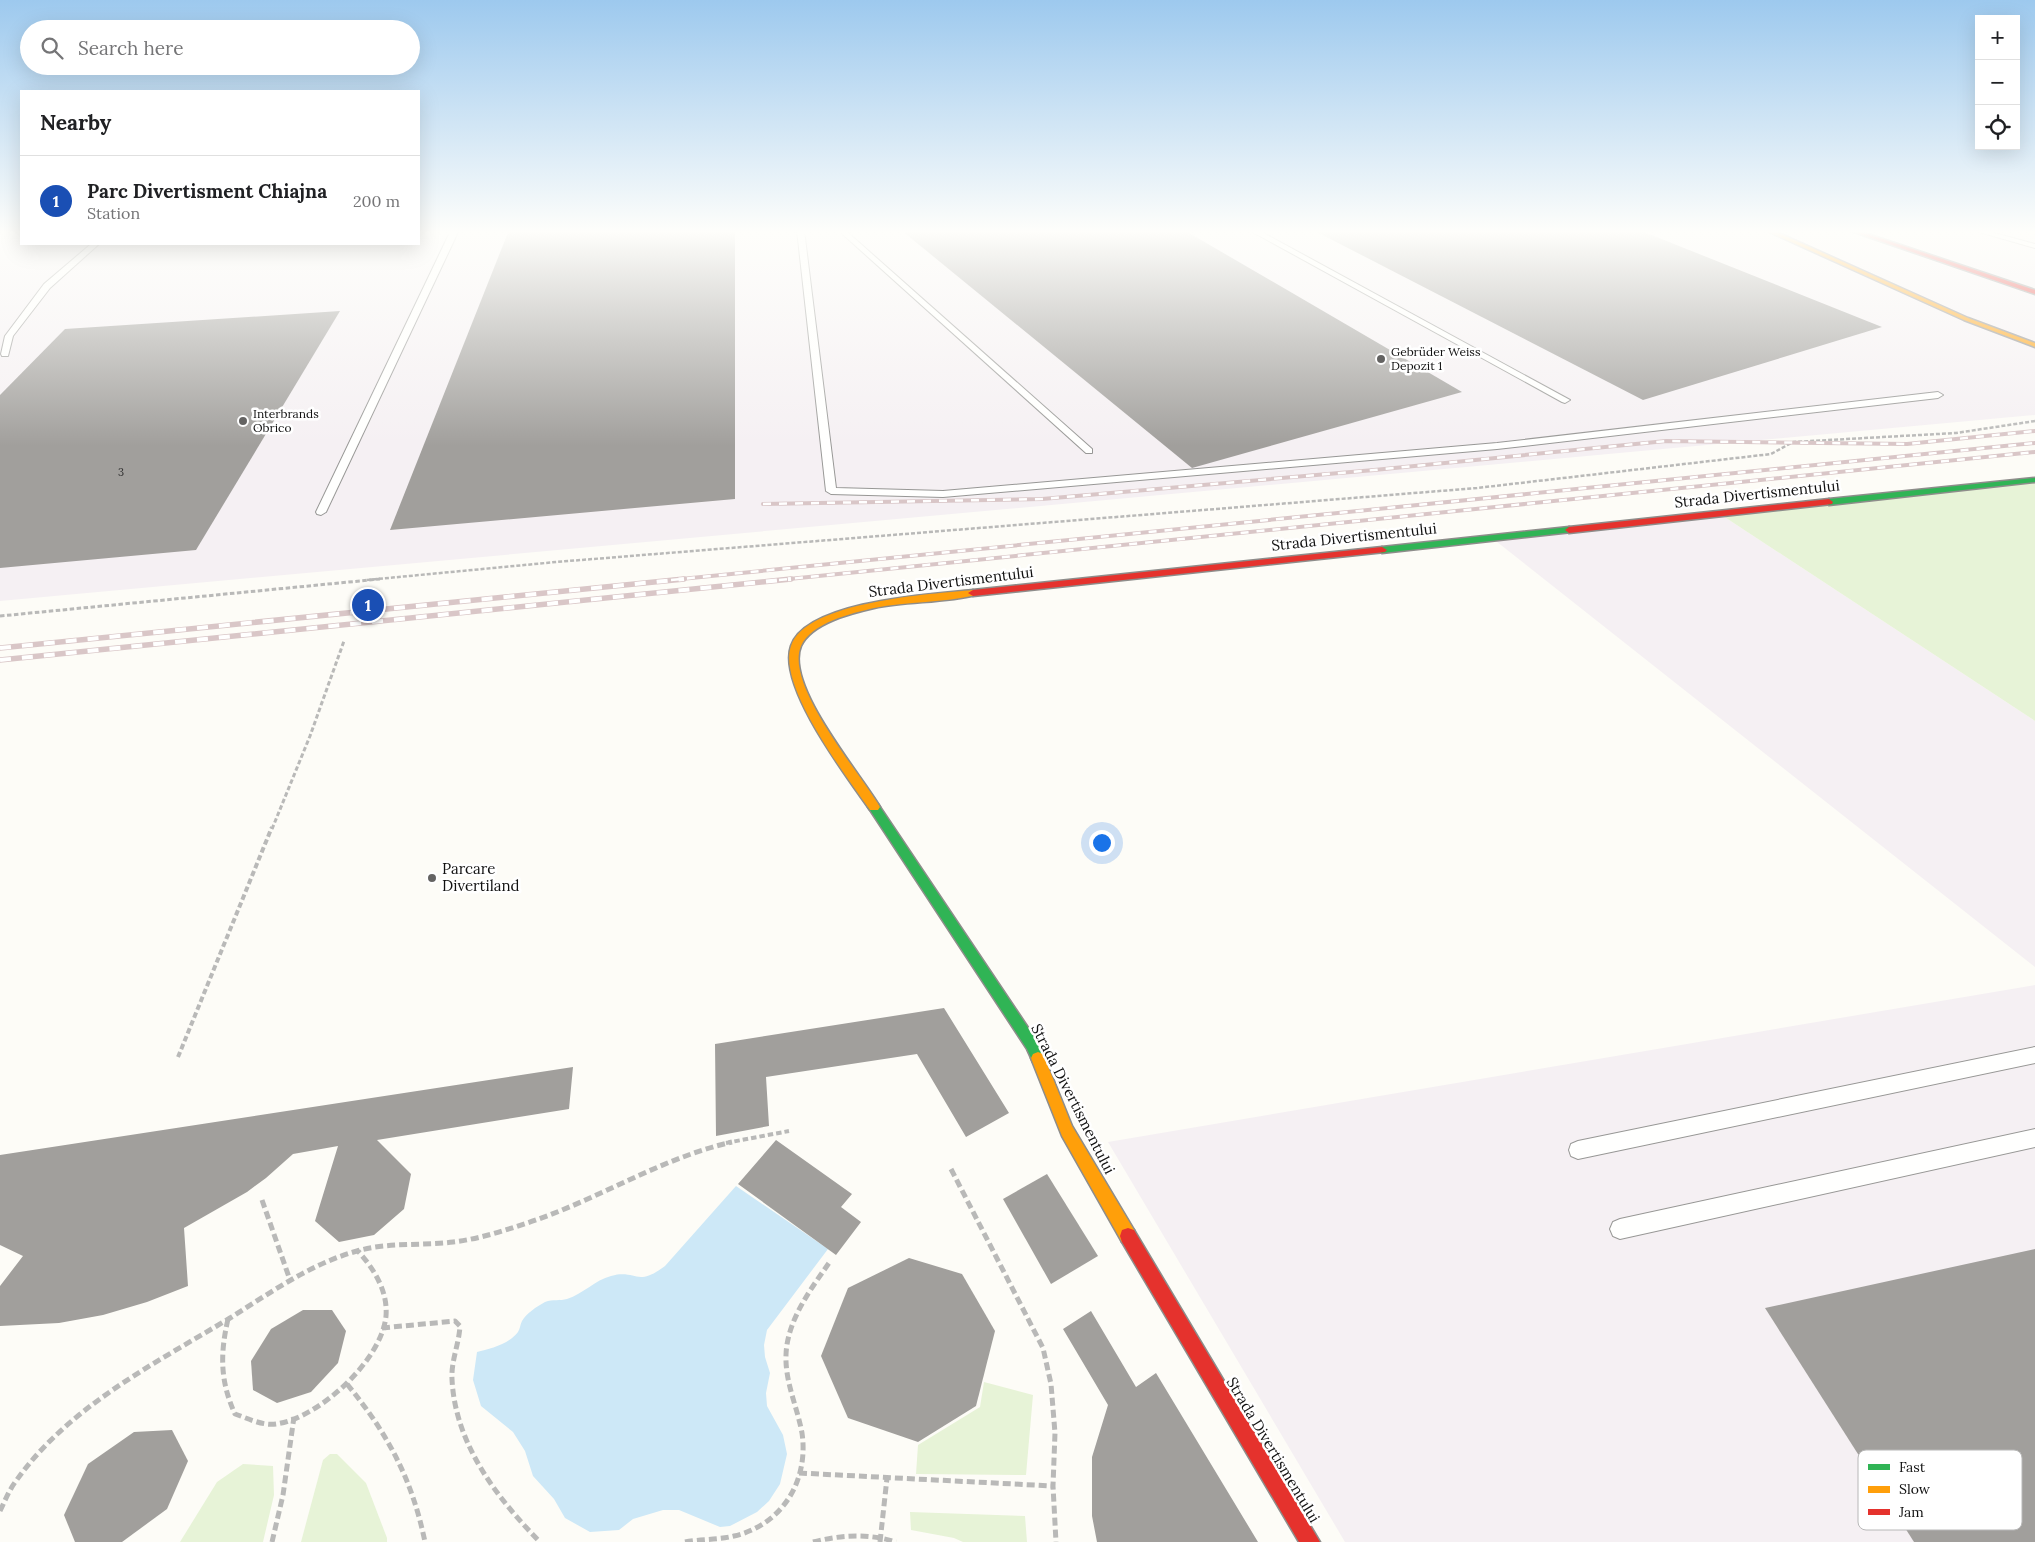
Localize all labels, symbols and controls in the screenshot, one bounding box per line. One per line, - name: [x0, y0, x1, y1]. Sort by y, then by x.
- map controls: [1975, 15, 2020, 150]
- button: +: [1975, 15, 2020, 60]
- search box: [20, 20, 420, 75]
- icon: search: [38, 34, 66, 62]
- text: Search here: [78, 36, 184, 60]
- button: −: [1975, 60, 2020, 105]
- button: locate: [1975, 105, 2020, 150]
- text: Nearby: [40, 109, 111, 136]
- text: Parc Divertisment Chiajna: [87, 179, 327, 203]
- text: 1: [53, 191, 59, 211]
- text: 200 m: [353, 191, 400, 211]
- text: Station: [87, 203, 140, 223]
- place label: Gebrüder Weiss Depozit 1: [1391, 344, 1481, 373]
- marker: Gebrüder Weiss Depozit 1: [1375, 353, 1387, 365]
- place label: Interbrands Obrico: [253, 406, 319, 435]
- marker: Interbrands Obrico: [237, 415, 249, 427]
- house number: 3: [118, 465, 124, 479]
- street label: Strada Divertismentului: [1673, 475, 1841, 512]
- street label: Strada Divertismentului: [1270, 518, 1438, 555]
- street label: Strada Divertismentului: [867, 562, 1035, 601]
- pin: 1: [352, 586, 384, 624]
- your location: [1089, 830, 1115, 856]
- place label: Parcare Divertiland: [442, 859, 520, 895]
- marker: Parcare Divertiland: [426, 872, 438, 884]
- street label: Strada Divertismentului: [1027, 1020, 1120, 1177]
- street label: Strada Divertismentului: [1222, 1374, 1324, 1526]
- legend: [1858, 1450, 2022, 1530]
- text: Fast: [1899, 1458, 1926, 1476]
- text: Slow: [1899, 1480, 1931, 1498]
- text: Jam: [1898, 1503, 1924, 1521]

